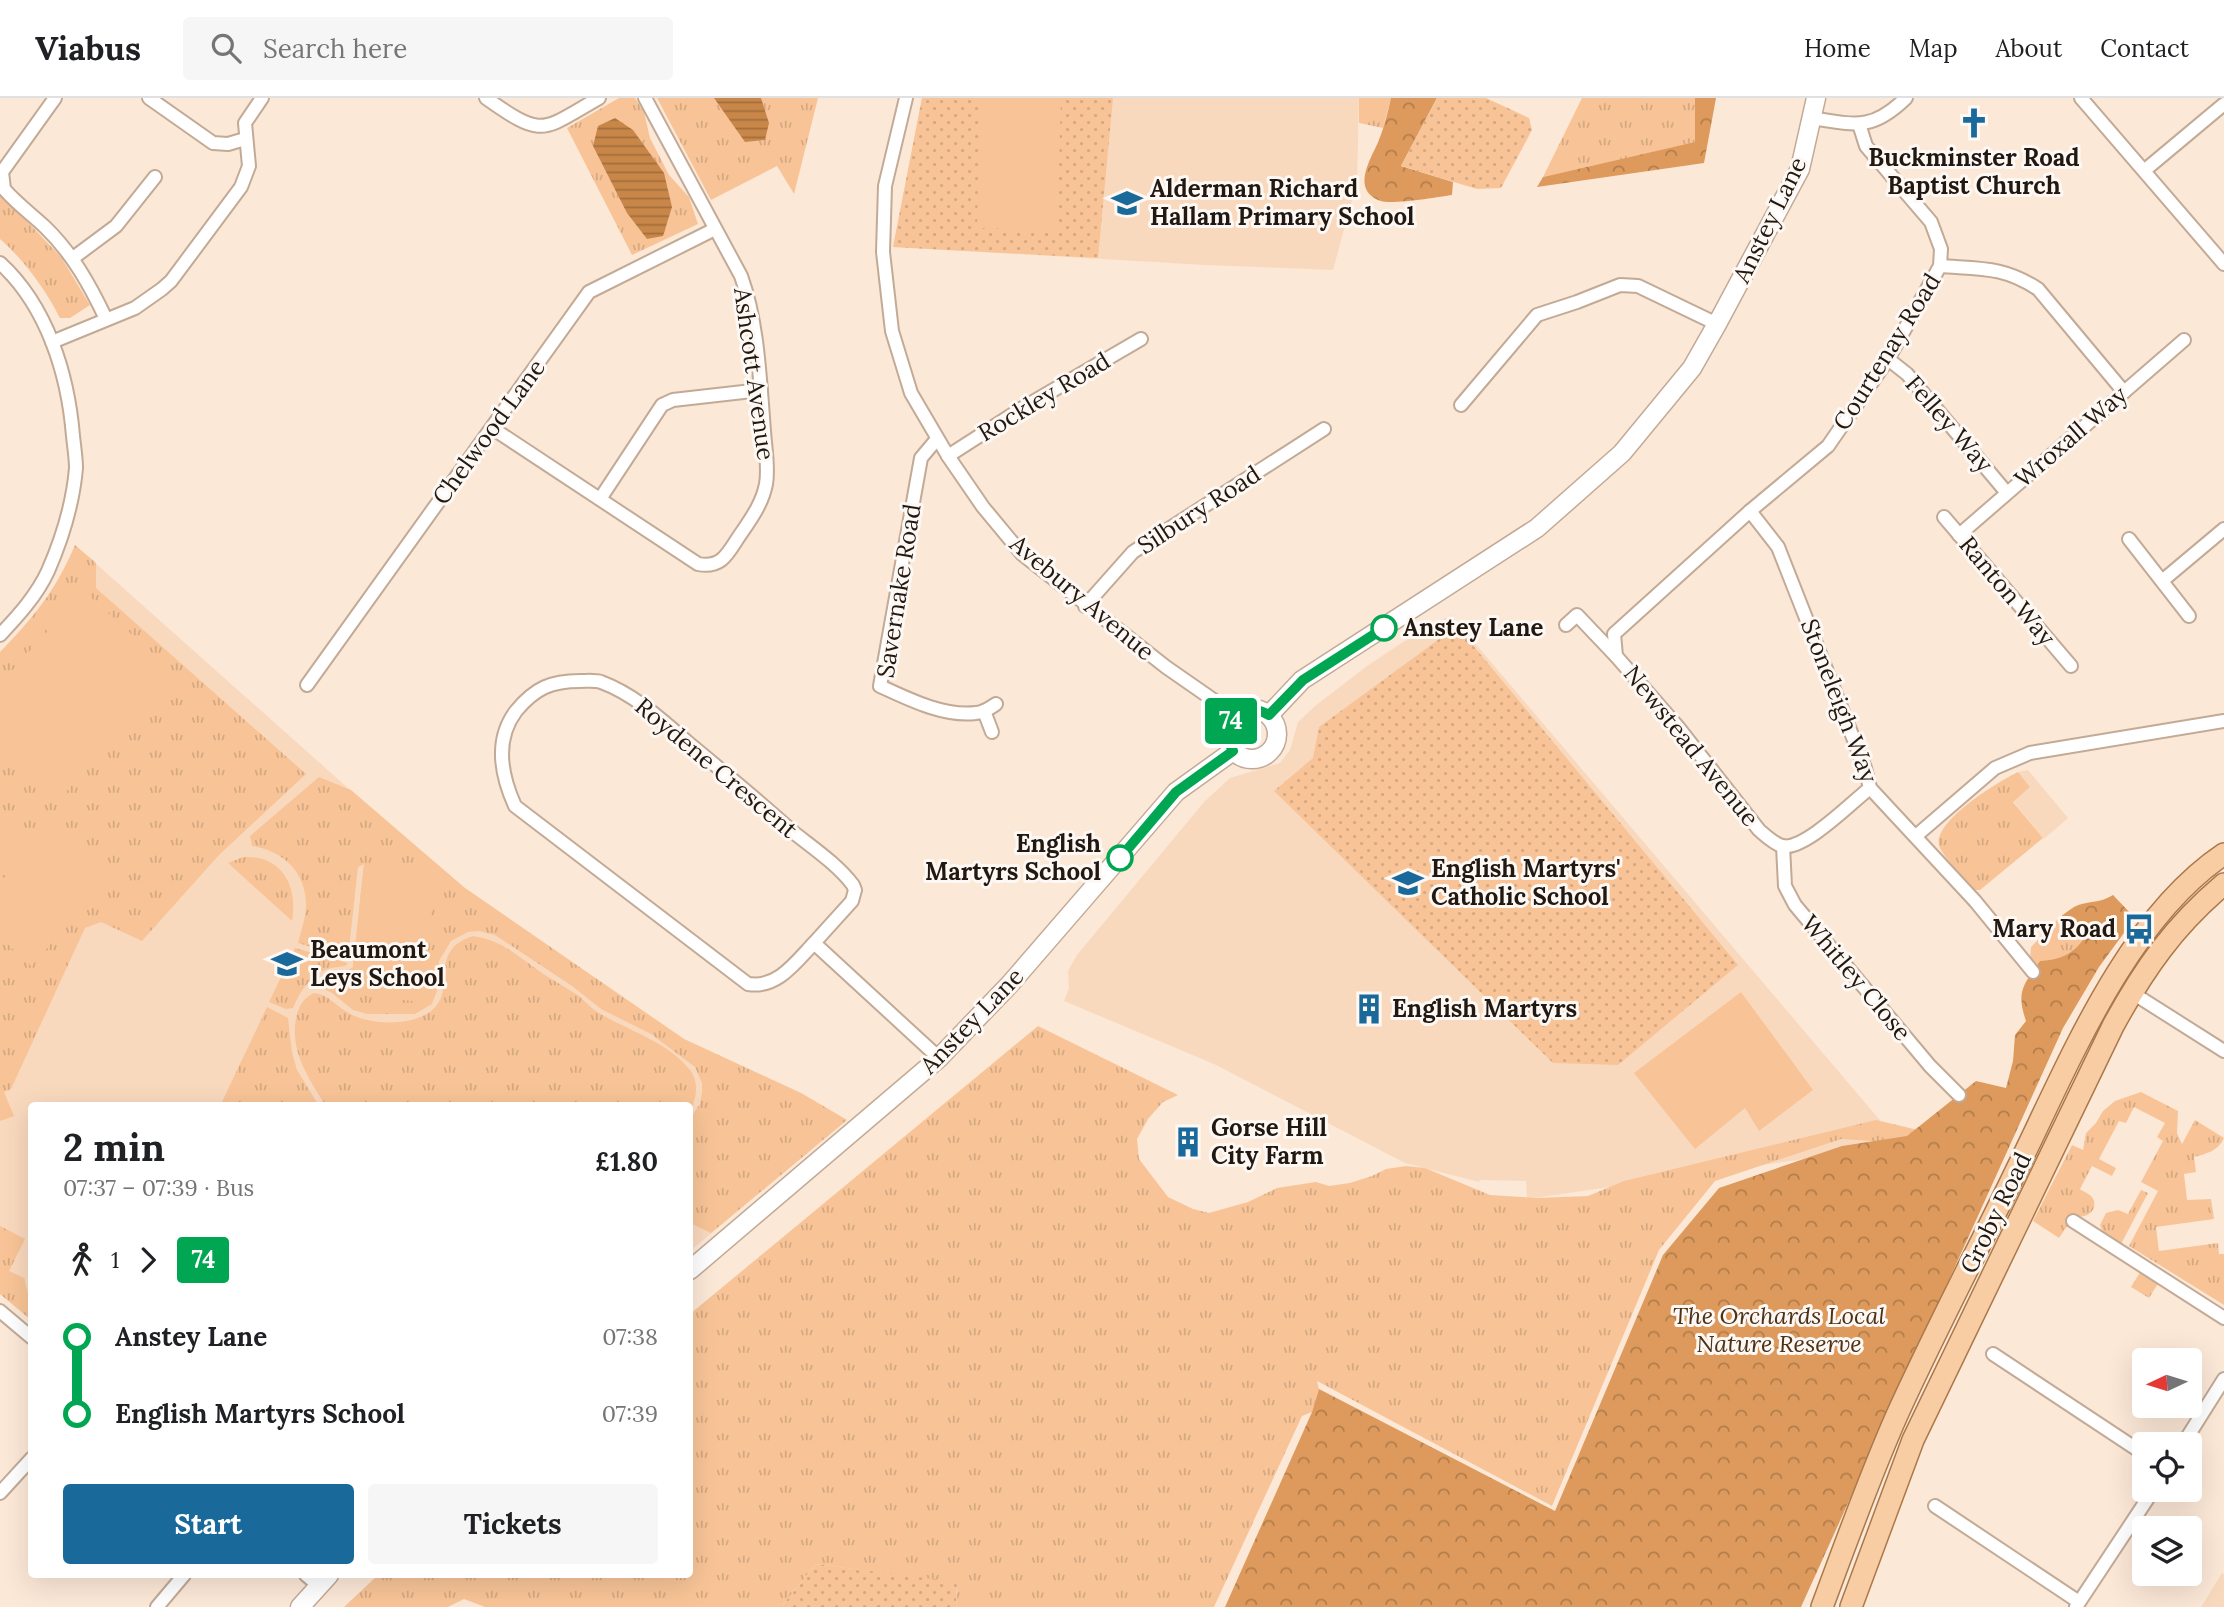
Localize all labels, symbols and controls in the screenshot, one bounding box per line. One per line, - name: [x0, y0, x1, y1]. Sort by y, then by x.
- search box: [183, 17, 673, 80]
- text: Viabus: [35, 27, 141, 69]
- icon: search: [207, 29, 245, 67]
- text: Search here: [263, 32, 407, 65]
- text: Home: [1804, 33, 1871, 64]
- text: Map: [1909, 33, 1958, 64]
- text: About: [1996, 33, 2062, 64]
- text: Contact: [2100, 33, 2189, 64]
- church icon: Buckminster Road Baptist Church: [1957, 106, 1991, 140]
- place label: Buckminster Road Baptist Church: [1868, 142, 2080, 201]
- street label: Anstey Lane: [1725, 152, 1813, 289]
- place label: Alderman Richard Hallam Primary School: [1150, 173, 1415, 232]
- school or university icon: Alderman Richard Hallam Primary School: [1110, 186, 1144, 220]
- street label: Courtenay Road: [1826, 267, 1947, 436]
- street label: Ashcott Avenue: [727, 285, 782, 462]
- street label: Rockley Road: [972, 345, 1115, 448]
- street label: Chelwood Lane: [425, 353, 552, 511]
- street label: Felley Way: [1899, 369, 2000, 479]
- street label: Wroxall Way: [2008, 379, 2134, 494]
- street label: Silbury Road: [1131, 458, 1266, 561]
- street label: Savernake Road: [869, 502, 928, 680]
- street label: Avebury Avenue: [1003, 528, 1161, 667]
- street label: Ranton Way: [1953, 529, 2062, 652]
- place label: Anstey Lane: [1403, 612, 1544, 643]
- marker: Anstey Lane: [1371, 615, 1397, 641]
- street label: Stoneleigh Way: [1794, 615, 1885, 787]
- street label: Newstead Avenue: [1617, 659, 1766, 832]
- street label: Roydene Crescent: [629, 691, 805, 845]
- line badge: 74: [1200, 698, 1262, 744]
- text: 74: [1219, 705, 1243, 736]
- place label: English Martyrs School: [925, 828, 1101, 887]
- marker: English Martyrs School: [1107, 845, 1133, 871]
- place label: English Martyrs' Catholic School: [1431, 853, 1621, 912]
- school or university icon: English Martyrs' Catholic School: [1391, 866, 1425, 900]
- street label: Whitley Close: [1795, 908, 1918, 1047]
- bus stop icon: Mary Road: [2122, 912, 2156, 946]
- place label: Mary Road: [1992, 913, 2116, 944]
- place label: Beaumont Leys School: [310, 934, 445, 993]
- school or university icon: Beaumont Leys School: [270, 947, 304, 981]
- street label: Anstey Lane: [912, 961, 1030, 1081]
- building icon: English Martyrs: [1352, 992, 1386, 1026]
- place label: English Martyrs: [1392, 993, 1577, 1024]
- place label: Gorse Hill City Farm: [1211, 1112, 1327, 1171]
- text: 2 min: [63, 1123, 165, 1171]
- building icon: Gorse Hill City Farm: [1171, 1125, 1205, 1159]
- text: £1.80: [595, 1145, 658, 1178]
- street label: Groby Road: [1953, 1147, 2038, 1278]
- text: 07:37 – 07:39 · Bus: [63, 1173, 254, 1202]
- icon: walk: [63, 1241, 101, 1279]
- icon: forward: [129, 1241, 167, 1279]
- text: 74: [191, 1244, 215, 1275]
- text: 1: [111, 1245, 119, 1274]
- park label: The Orchards Local Nature Reserve: [1673, 1300, 1886, 1359]
- text: Anstey Lane: [115, 1320, 267, 1353]
- text: 07:38: [602, 1322, 658, 1351]
- north arrow: [2132, 1348, 2202, 1418]
- map controls: [2132, 1348, 2202, 1586]
- text: English Martyrs School: [115, 1397, 405, 1430]
- text: 07:39: [602, 1399, 658, 1428]
- button: locate: [2132, 1432, 2202, 1502]
- button: Start: [63, 1484, 354, 1564]
- button: Tickets: [368, 1484, 658, 1564]
- button: layers: [2132, 1516, 2202, 1586]

